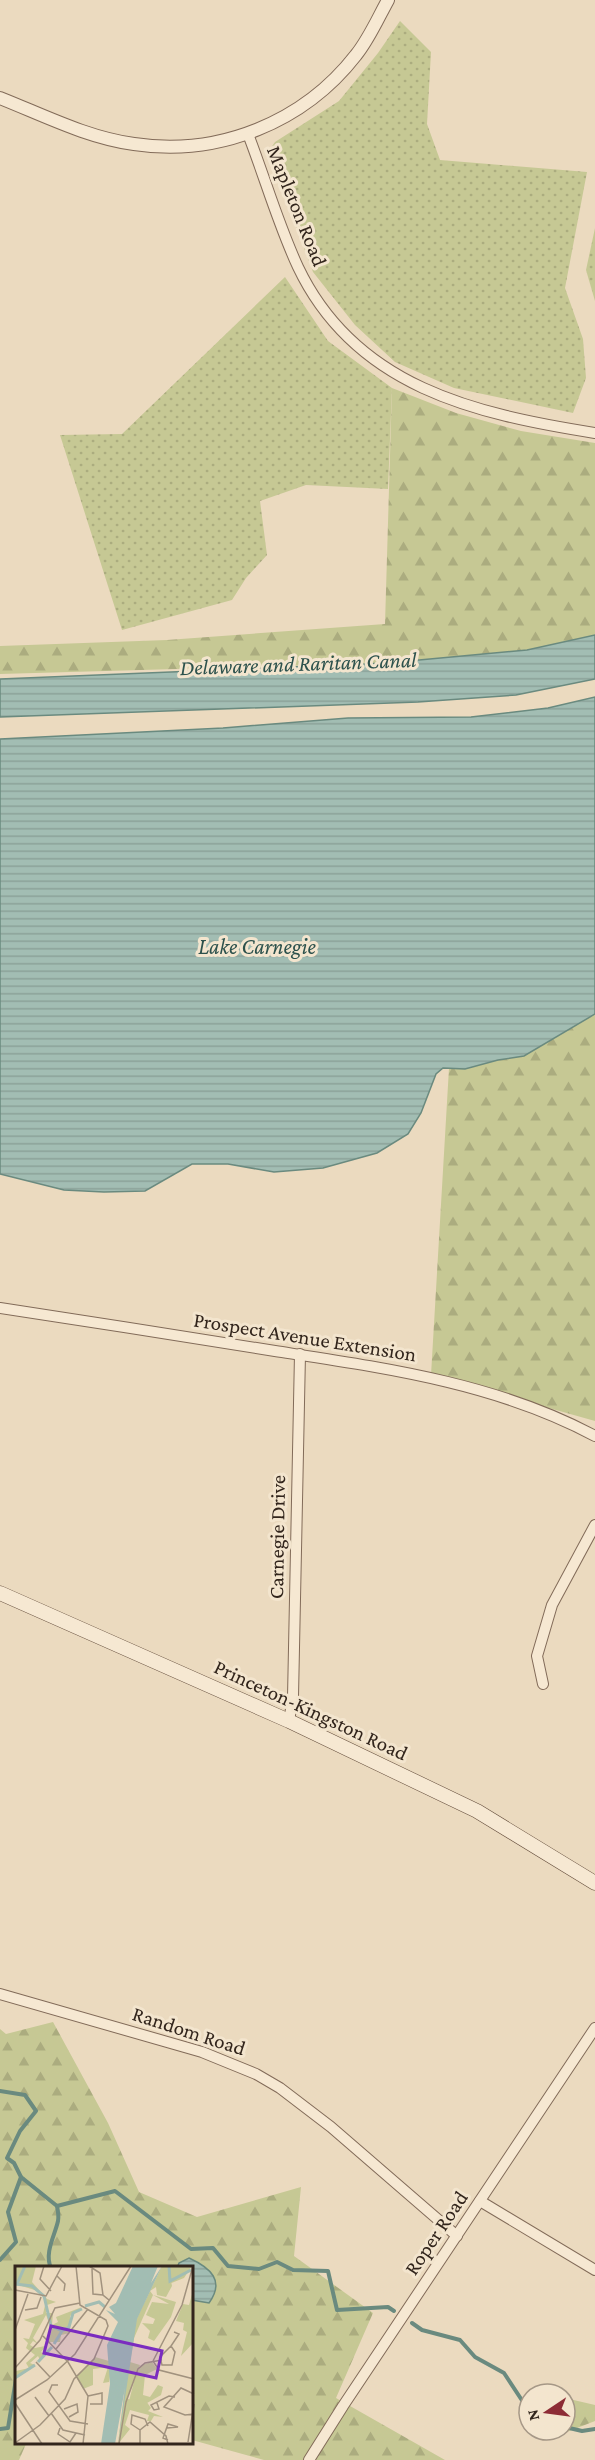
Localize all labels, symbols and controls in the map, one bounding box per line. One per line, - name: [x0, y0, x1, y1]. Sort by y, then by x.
- street label: Mapleton Road: [262, 142, 332, 270]
- water label: Delaware and Raritan Canal: [179, 647, 417, 680]
- water label: Lake Carnegie: [198, 934, 317, 959]
- street label: Prospect Avenue Extension: [192, 1308, 418, 1366]
- street label: Carnegie Drive: [264, 1475, 290, 1599]
- street label: Princeton-Kingston Road: [210, 1655, 412, 1765]
- street label: Random Road: [129, 2001, 249, 2061]
- street label: Roper Road: [399, 2186, 473, 2280]
- inset map: [15, 2266, 194, 2445]
- north arrow: [517, 2382, 577, 2442]
- text: N: [523, 2408, 542, 2422]

